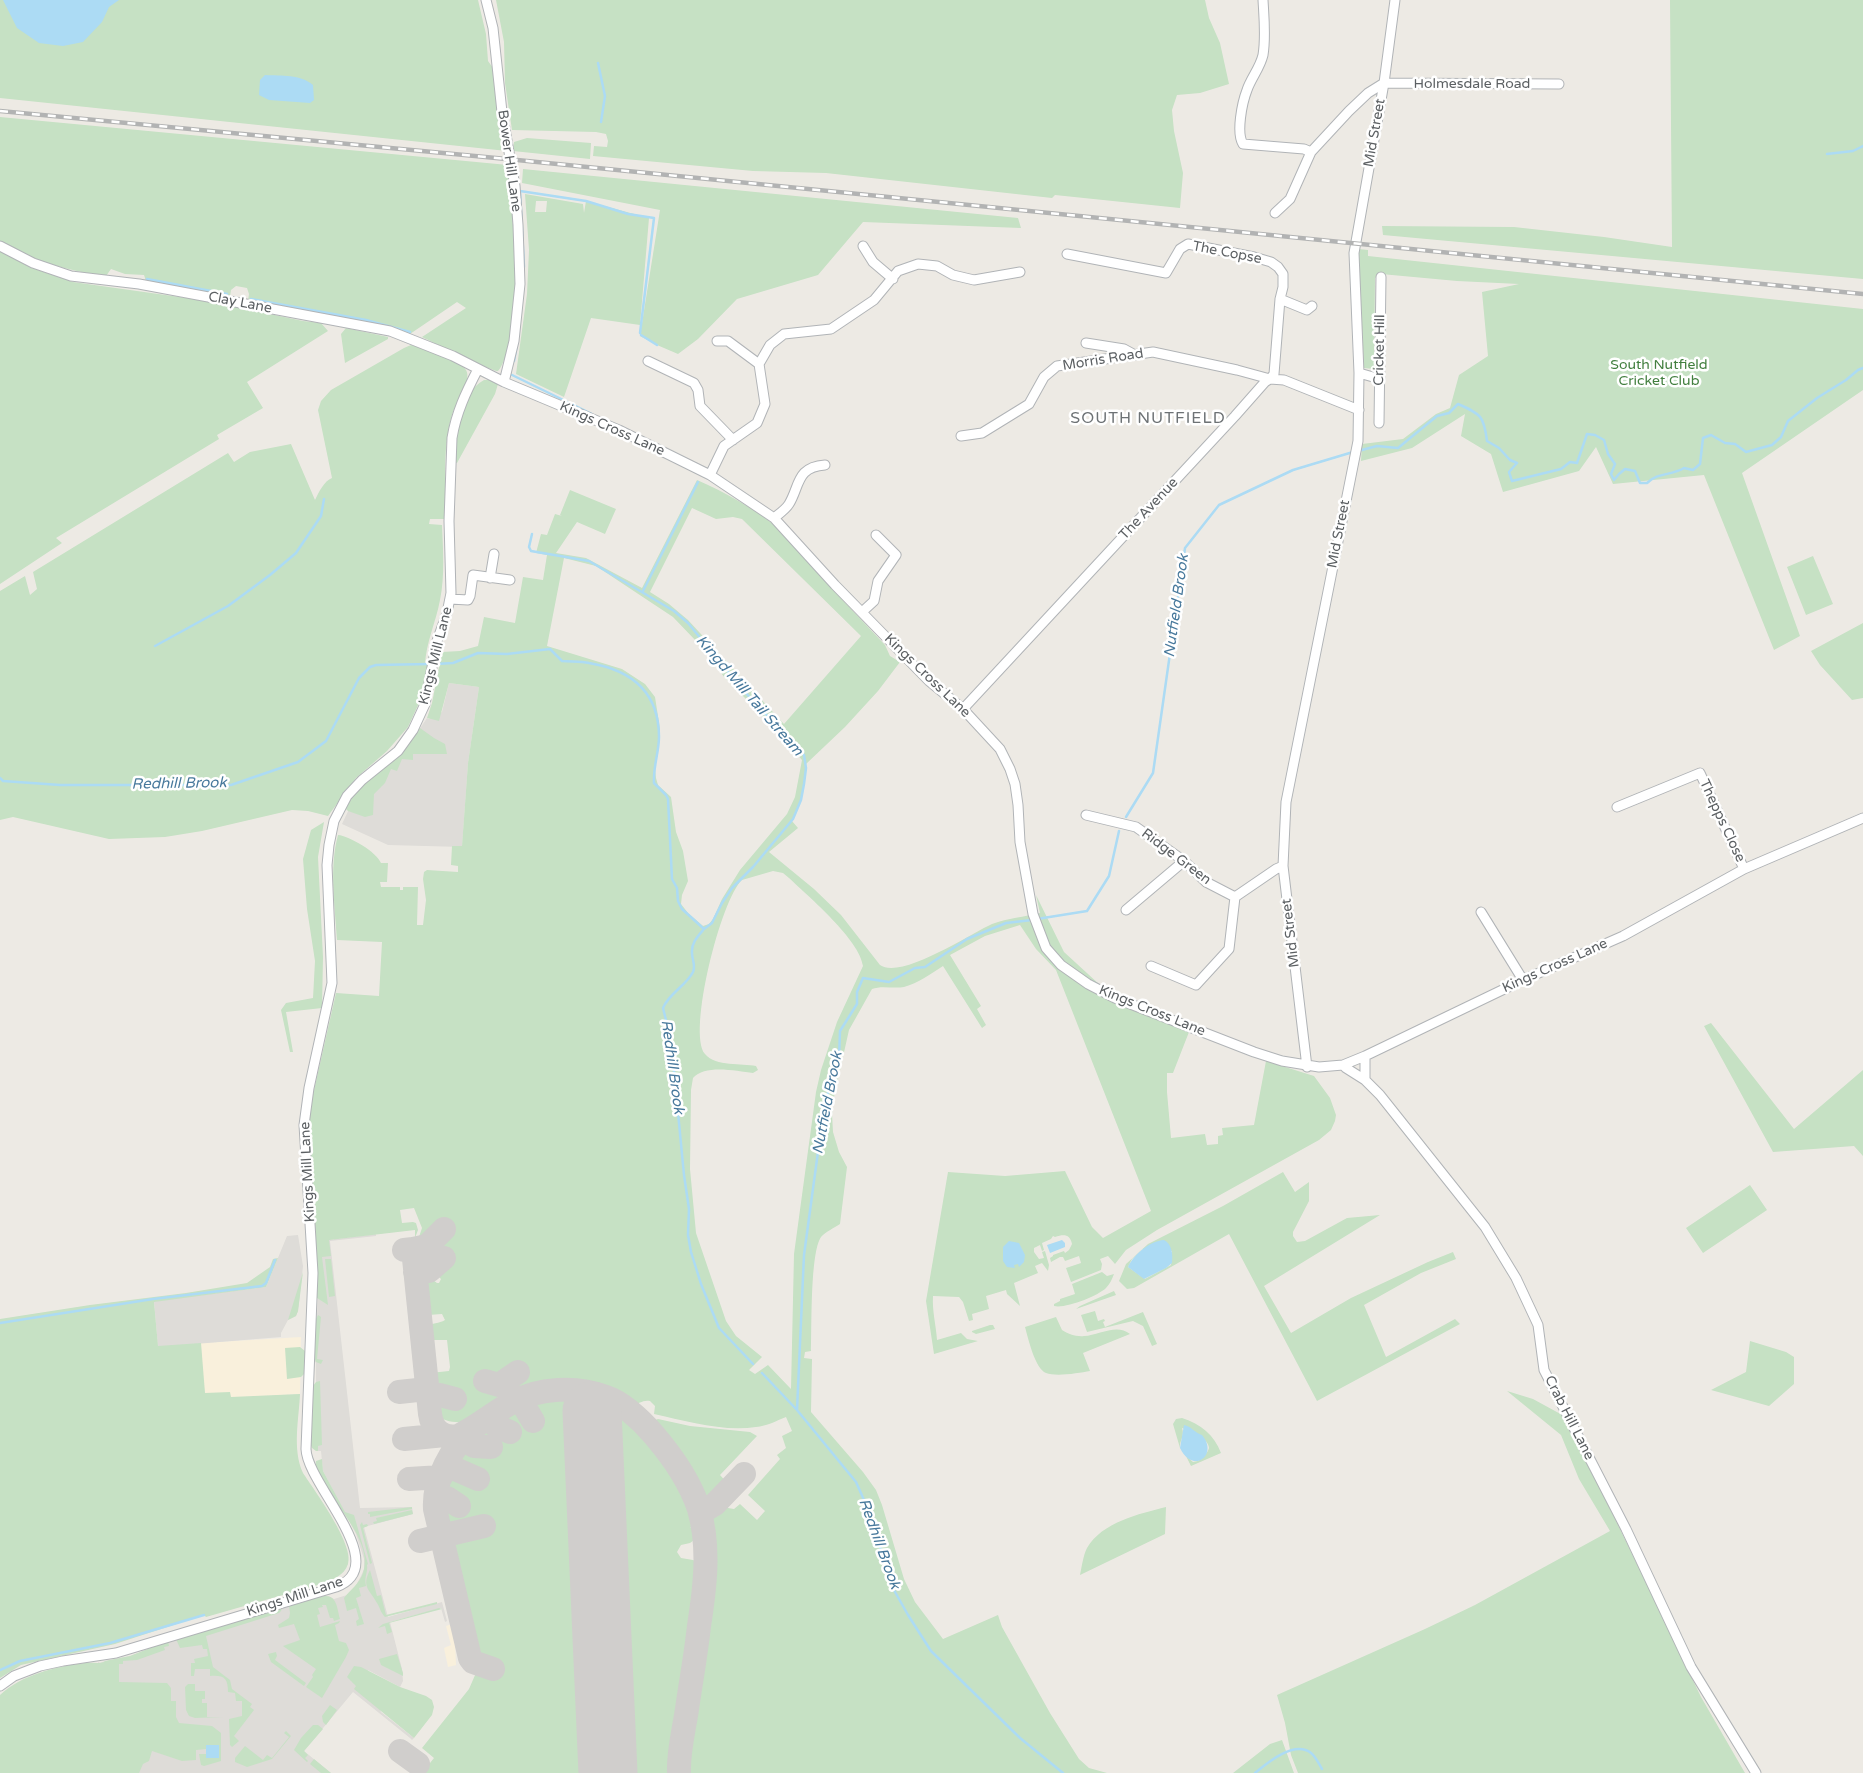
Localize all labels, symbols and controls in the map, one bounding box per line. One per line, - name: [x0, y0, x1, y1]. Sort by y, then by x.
- street label: Holmesdale Road: [1414, 76, 1530, 92]
- street label: Mid Street: [1361, 97, 1389, 169]
- street label: Bower Hill Lane: [494, 109, 524, 213]
- street label: The Copse: [1191, 238, 1263, 268]
- street label: Clay Lane: [207, 289, 273, 317]
- street label: Cricket Hill: [1371, 314, 1389, 386]
- street label: Morris Road: [1061, 345, 1145, 375]
- park label: South Nutfield Cricket Club: [1610, 357, 1708, 390]
- street label: Kings Cross Lane: [557, 398, 667, 460]
- district label: SOUTH NUTFIELD: [1069, 409, 1227, 429]
- street label: The Avenue: [1116, 475, 1182, 543]
- street label: Mid Street: [1324, 498, 1354, 570]
- water label: Nutfield Brook: [1161, 553, 1193, 659]
- street label: Kings Mill Lane: [416, 605, 456, 707]
- street label: Kings Cross Lane: [880, 631, 974, 721]
- water label: Kingd Mill Tail Stream: [692, 632, 806, 760]
- water label: Redhill Brook: [131, 774, 227, 794]
- street label: Thepps Close: [1696, 777, 1748, 865]
- street label: Ridge Green: [1138, 825, 1214, 889]
- street label: Mid Street: [1278, 898, 1304, 968]
- street label: Kings Cross Lane: [1500, 935, 1610, 997]
- street label: Kings Cross Lane: [1096, 982, 1208, 1040]
- water label: Redhill Brook: [656, 1019, 688, 1115]
- water label: Nutfield Brook: [809, 1050, 847, 1156]
- street label: Kings Mill Lane: [297, 1121, 319, 1223]
- street label: Crab Hill Lane: [1541, 1373, 1597, 1463]
- water label: Redhill Brook: [854, 1496, 904, 1592]
- street label: Kings Mill Lane: [245, 1573, 345, 1621]

